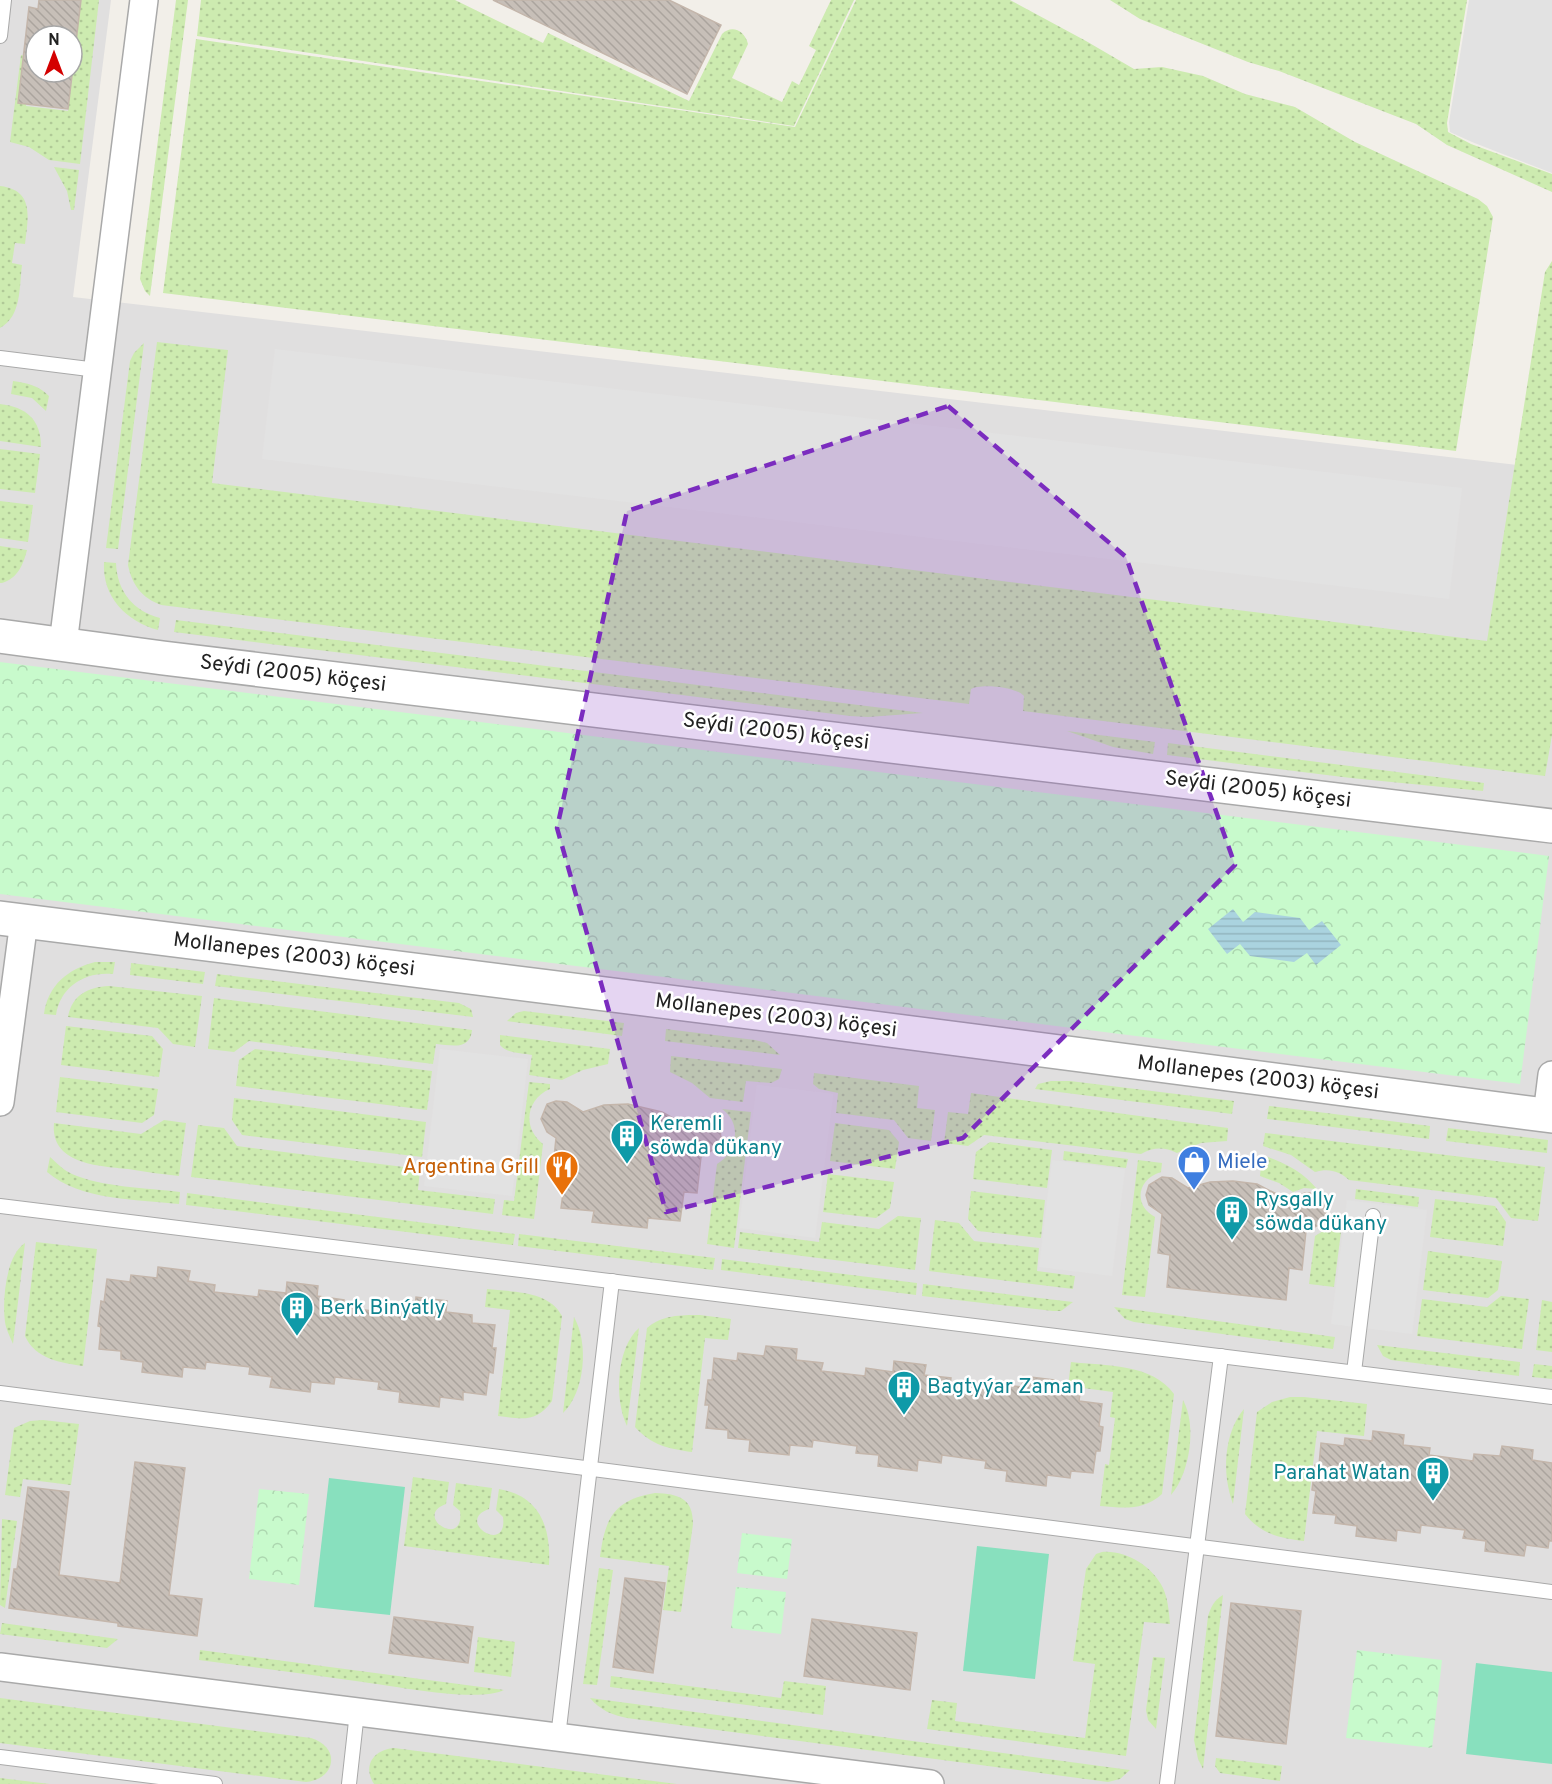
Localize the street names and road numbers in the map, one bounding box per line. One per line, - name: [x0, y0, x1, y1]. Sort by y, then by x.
- street label: Seýdi (2005) köçesi: [198, 649, 388, 699]
- street label: Seýdi (2005) köçesi: [681, 707, 871, 757]
- street label: Seýdi (2005) köçesi: [1163, 765, 1353, 815]
- street label: Mollanepes (2003) köçesi: [172, 927, 416, 983]
- street label: Mollanepes (2003) köçesi: [654, 988, 898, 1044]
- street label: Mollanepes (2003) köçesi: [1136, 1050, 1380, 1106]

